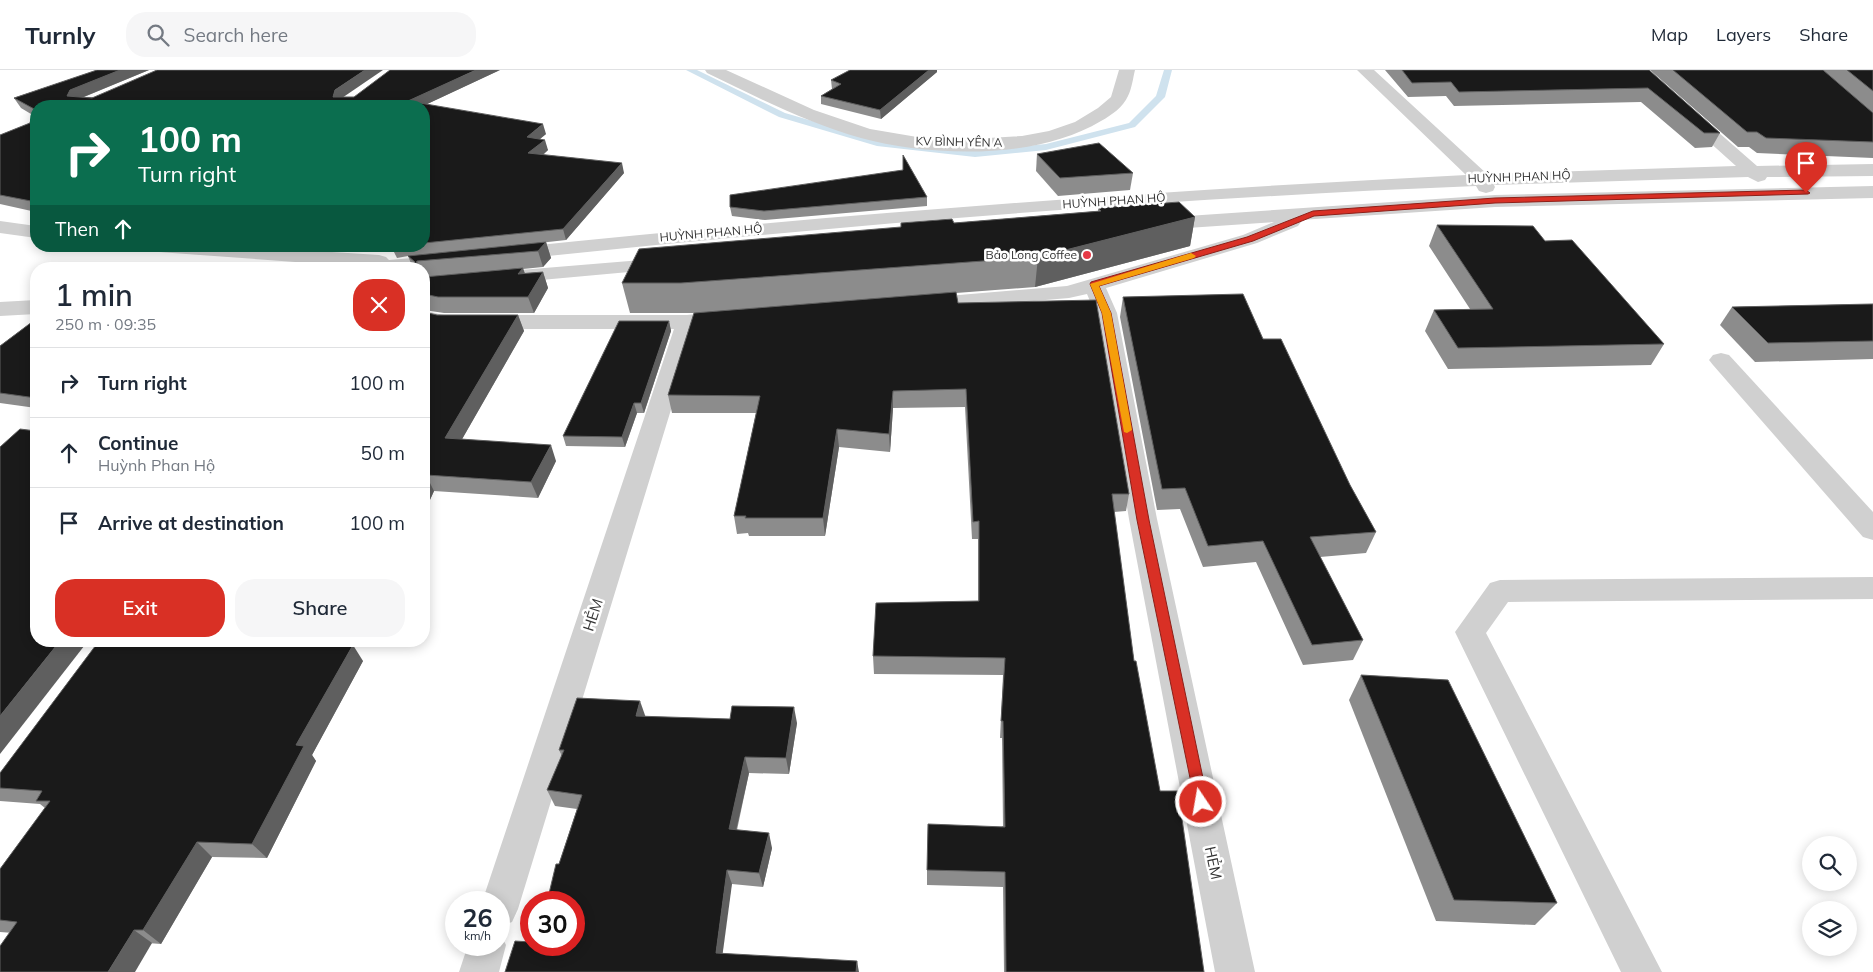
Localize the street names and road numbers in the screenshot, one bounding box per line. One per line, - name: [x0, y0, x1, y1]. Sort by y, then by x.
- street label: KV BÌNH YÊN A: [915, 133, 1003, 150]
- street label: HUỲNH PHAN HỘ: [1467, 167, 1571, 186]
- street label: HUỲNH PHAN HỘ: [1062, 189, 1166, 212]
- street label: HUỲNH PHAN HỘ: [659, 221, 763, 244]
- street label: HẺM: [578, 596, 607, 634]
- street label: HẺM: [1201, 845, 1226, 881]

